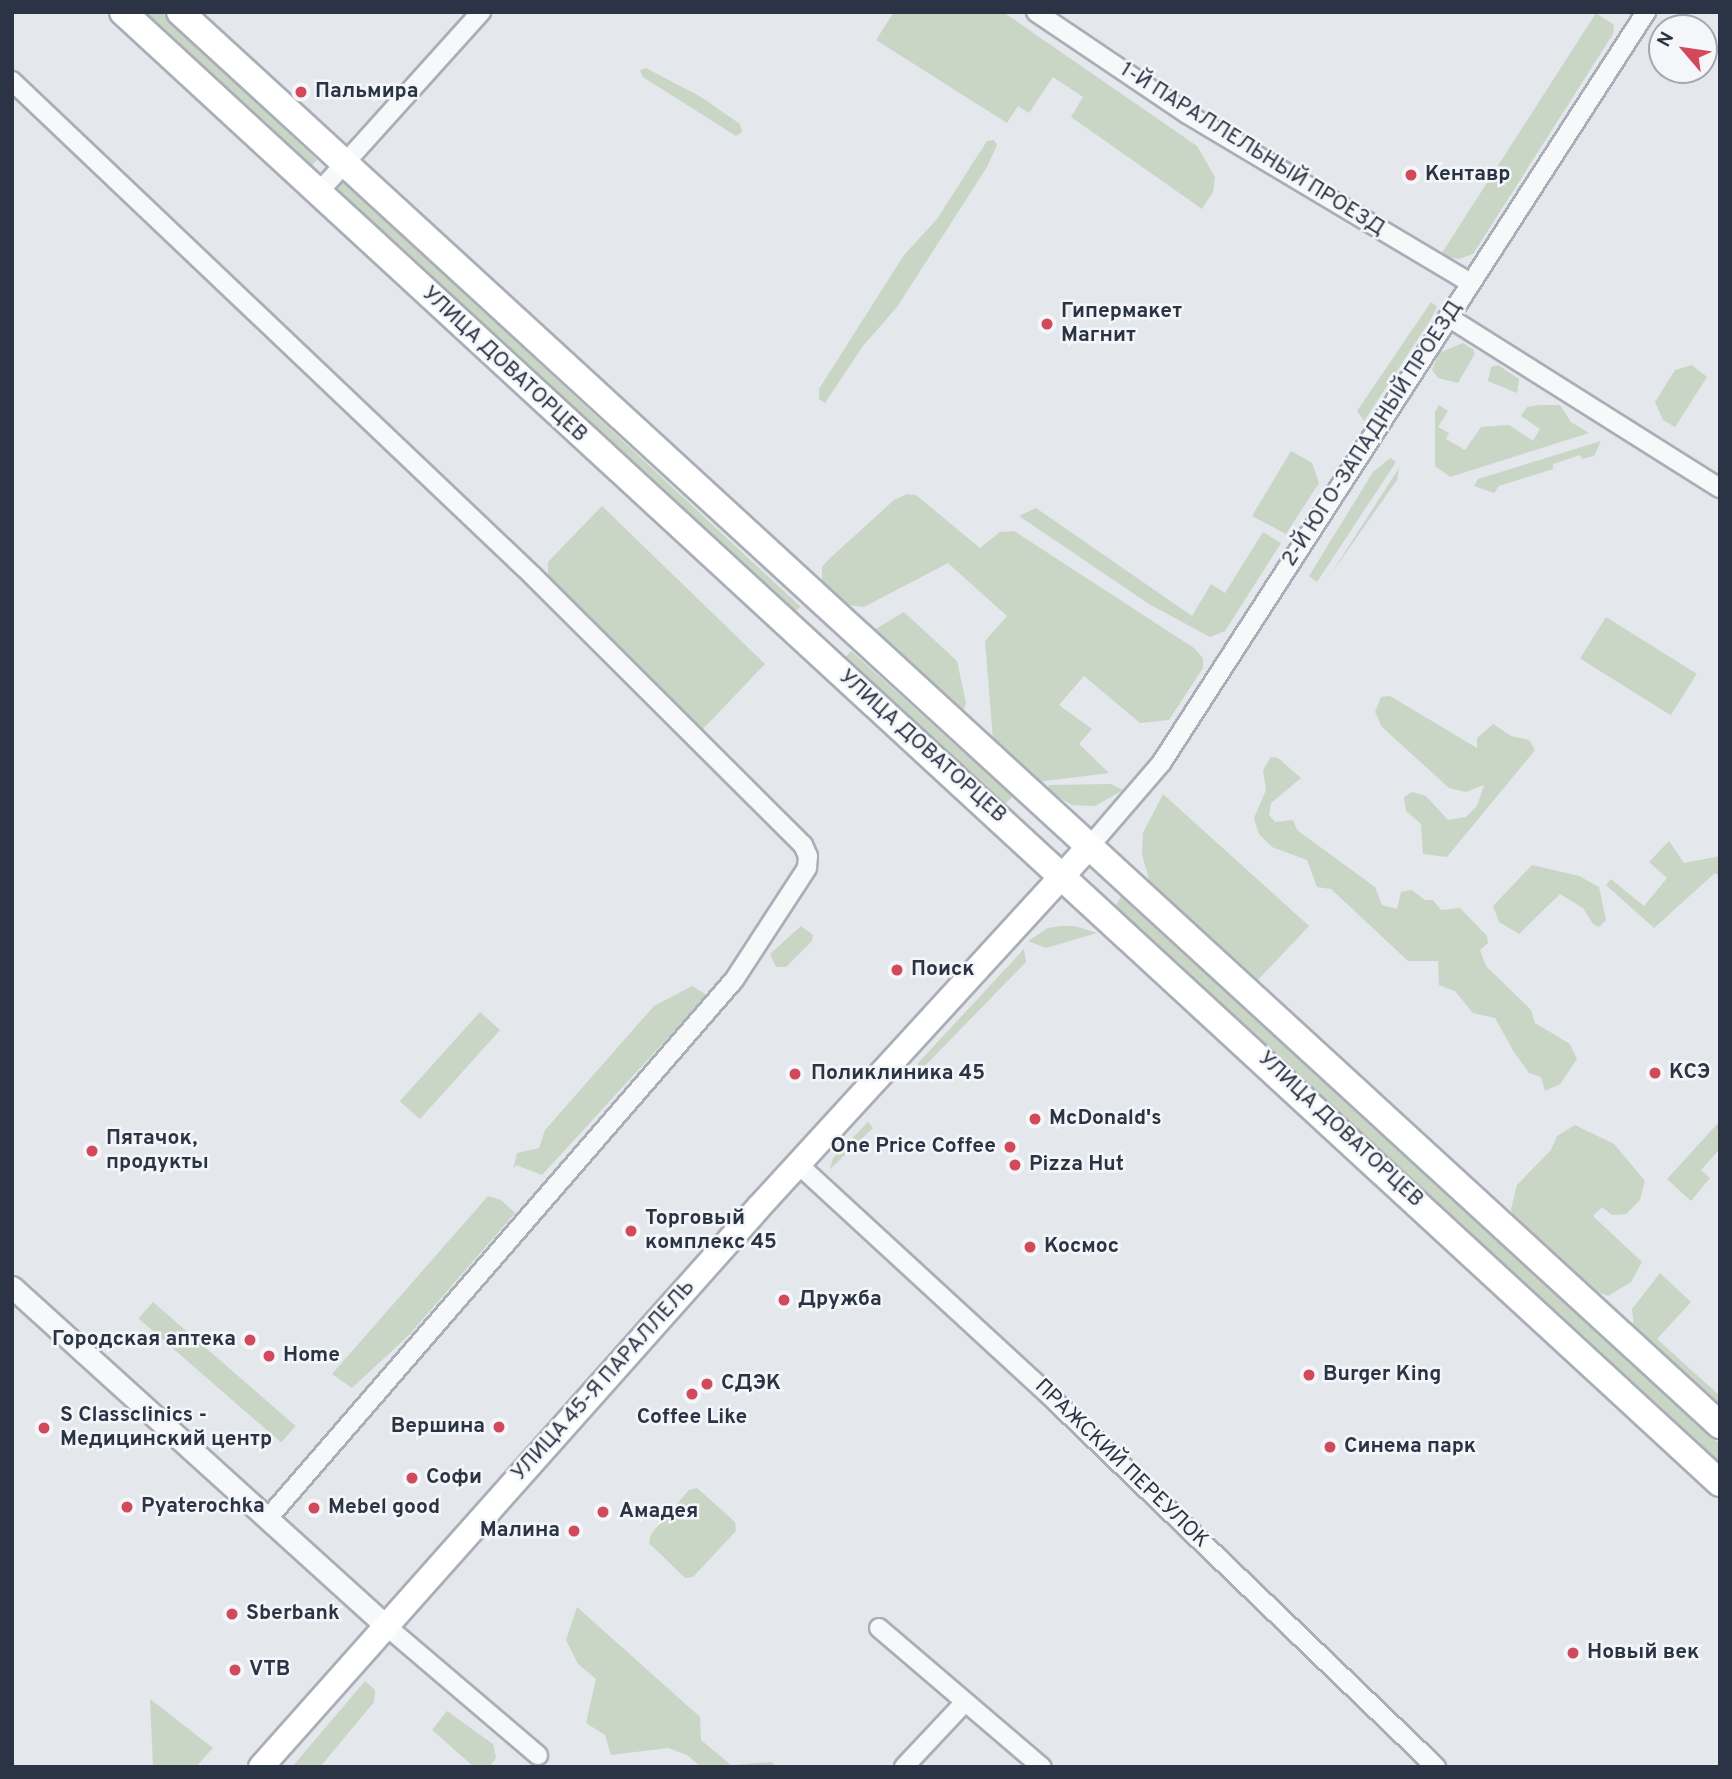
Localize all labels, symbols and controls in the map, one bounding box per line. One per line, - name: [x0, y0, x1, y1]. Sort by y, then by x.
- north arrow: [1648, 14, 1718, 84]
- text: N: [1653, 28, 1680, 52]
- street label: 1-Й ПАРАЛЛЕЛЬНЫЙ ПРОЕЗД: [1115, 58, 1389, 242]
- place label: Пальмира: [315, 79, 418, 105]
- marker: Пальмира: [293, 84, 309, 100]
- place label: Кентавр: [1425, 162, 1511, 188]
- marker: Кентавр: [1403, 167, 1419, 183]
- street label: УЛИЦА ДОВАТОРЦЕВ: [416, 282, 592, 448]
- street label: 2-Й ЮГО-ЗАПАДНЫЙ ПРОЕЗД: [1278, 296, 1468, 572]
- place label: Гипермакет Магнит: [1061, 299, 1182, 349]
- marker: Гипермакет Магнит: [1039, 316, 1055, 332]
- street label: УЛИЦА ДОВАТОРЦЕВ: [833, 665, 1011, 829]
- place label: Поиск: [911, 957, 975, 983]
- marker: Поиск: [889, 962, 905, 978]
- street label: УЛИЦА ДОВАТОРЦЕВ: [1252, 1047, 1428, 1213]
- place label: КСЭ: [1669, 1060, 1710, 1086]
- place label: Поликлиника 45: [811, 1061, 985, 1087]
- marker: Поликлиника 45: [785, 1064, 805, 1084]
- marker: КСЭ: [1647, 1065, 1663, 1081]
- place label: McDonald's: [1049, 1106, 1162, 1132]
- marker: McDonald's: [1027, 1111, 1043, 1127]
- place label: Пятачок, продукты: [106, 1126, 209, 1176]
- place label: One Price Coffee: [831, 1134, 996, 1160]
- marker: One Price Coffee: [1002, 1139, 1018, 1155]
- marker: Пятачок, продукты: [84, 1143, 100, 1159]
- place label: Pizza Hut: [1029, 1152, 1124, 1178]
- marker: Pizza Hut: [1007, 1157, 1023, 1173]
- place label: Торговый комплекс 45: [645, 1206, 777, 1256]
- marker: Торговый комплекс 45: [623, 1223, 639, 1239]
- place label: Космос: [1044, 1234, 1119, 1260]
- marker: Космос: [1022, 1239, 1038, 1255]
- street label: УЛИЦА 45-Я ПАРАЛЛЕЛЬ: [507, 1275, 701, 1487]
- place label: Дружба: [798, 1287, 882, 1313]
- marker: Дружба: [776, 1292, 792, 1308]
- place label: Городская аптека: [52, 1327, 236, 1353]
- marker: Городская аптека: [242, 1332, 258, 1348]
- place label: Home: [283, 1343, 340, 1369]
- marker: Home: [261, 1348, 277, 1364]
- place label: Burger King: [1323, 1362, 1441, 1388]
- marker: Burger King: [1301, 1367, 1317, 1383]
- place label: СДЭК: [721, 1371, 781, 1397]
- street label: ПРАЖСКИЙ ПЕРЕУЛОК: [1029, 1374, 1213, 1554]
- marker: СДЭК: [699, 1376, 715, 1392]
- marker: Coffee Like: [684, 1386, 700, 1402]
- place label: S Classclinics - Медицинский центр: [60, 1403, 272, 1453]
- place label: Coffee Like: [637, 1405, 747, 1431]
- place label: Вершина: [391, 1414, 485, 1440]
- marker: S Classclinics - Медицинский центр: [34, 1418, 54, 1438]
- marker: Вершина: [491, 1419, 507, 1435]
- place label: Синема парк: [1344, 1434, 1476, 1460]
- marker: Синема парк: [1322, 1439, 1338, 1455]
- place label: Софи: [426, 1465, 482, 1491]
- marker: Софи: [404, 1470, 420, 1486]
- place label: Pyaterochka: [141, 1494, 265, 1520]
- place label: Mebel good: [328, 1495, 440, 1521]
- marker: Pyaterochka: [119, 1499, 135, 1515]
- place label: Амадея: [619, 1499, 698, 1525]
- marker: Mebel good: [306, 1500, 322, 1516]
- marker: Амадея: [593, 1502, 613, 1522]
- place label: Малина: [480, 1518, 560, 1544]
- marker: Малина: [566, 1523, 582, 1539]
- place label: Sberbank: [246, 1601, 340, 1627]
- marker: Sberbank: [224, 1606, 240, 1622]
- place label: Новый век: [1587, 1640, 1699, 1666]
- marker: Новый век: [1565, 1645, 1581, 1661]
- place label: VTB: [249, 1657, 290, 1683]
- marker: VTB: [227, 1662, 243, 1678]

